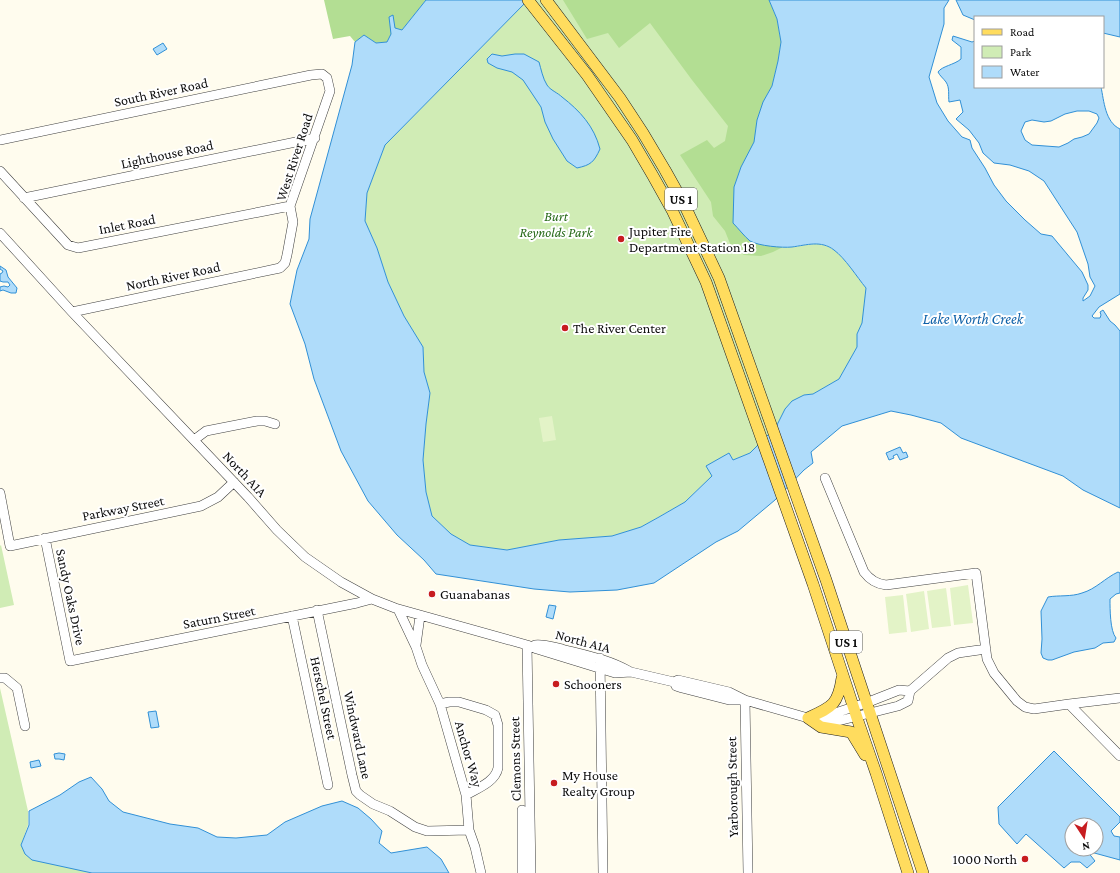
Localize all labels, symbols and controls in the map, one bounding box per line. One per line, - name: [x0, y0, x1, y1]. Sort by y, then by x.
- legend: [974, 16, 1104, 88]
- text: Road: [1010, 25, 1035, 39]
- text: Park: [1010, 45, 1032, 59]
- text: Water: [1010, 65, 1040, 79]
- street label: South River Road: [113, 74, 210, 110]
- street label: West River Road: [272, 111, 316, 203]
- street label: Lighthouse Road: [119, 136, 215, 172]
- road number: US 1: [665, 188, 697, 210]
- park label: Burt Reynolds Park: [520, 208, 593, 240]
- street label: Inlet Road: [97, 211, 157, 237]
- place label: Jupiter Fire Department Station 18: [627, 223, 755, 255]
- marker: Jupiter Fire Department Station 18: [616, 234, 626, 244]
- street label: North River Road: [125, 258, 222, 294]
- water label: Lake Worth Creek: [923, 311, 1025, 327]
- place label: The River Center: [573, 320, 666, 336]
- marker: The River Center: [560, 323, 570, 333]
- street label: North A1A: [220, 448, 270, 500]
- street label: Parkway Street: [81, 492, 166, 524]
- street label: Sandy Oaks Drive: [53, 547, 89, 647]
- place label: Guanabanas: [440, 586, 510, 602]
- marker: Guanabanas: [427, 589, 437, 599]
- street label: Saturn Street: [182, 602, 257, 632]
- street label: North A1A: [554, 626, 612, 656]
- road number: US 1: [830, 631, 862, 653]
- street label: Herschel Street: [307, 655, 341, 741]
- place label: Schooners: [564, 676, 622, 692]
- marker: Schooners: [551, 679, 561, 689]
- street label: Windward Lane: [341, 689, 375, 781]
- street label: Clemons Street: [506, 716, 524, 802]
- street label: Anchor Way: [452, 719, 486, 790]
- street label: Yarborough Street: [723, 736, 741, 838]
- place label: My House Realty Group: [562, 767, 635, 799]
- marker: My House Realty Group: [549, 778, 559, 788]
- north arrow: [1064, 817, 1104, 857]
- text: N: [1081, 840, 1091, 854]
- place label: 1000 North: [953, 851, 1017, 867]
- marker: 1000 North: [1020, 854, 1030, 864]

